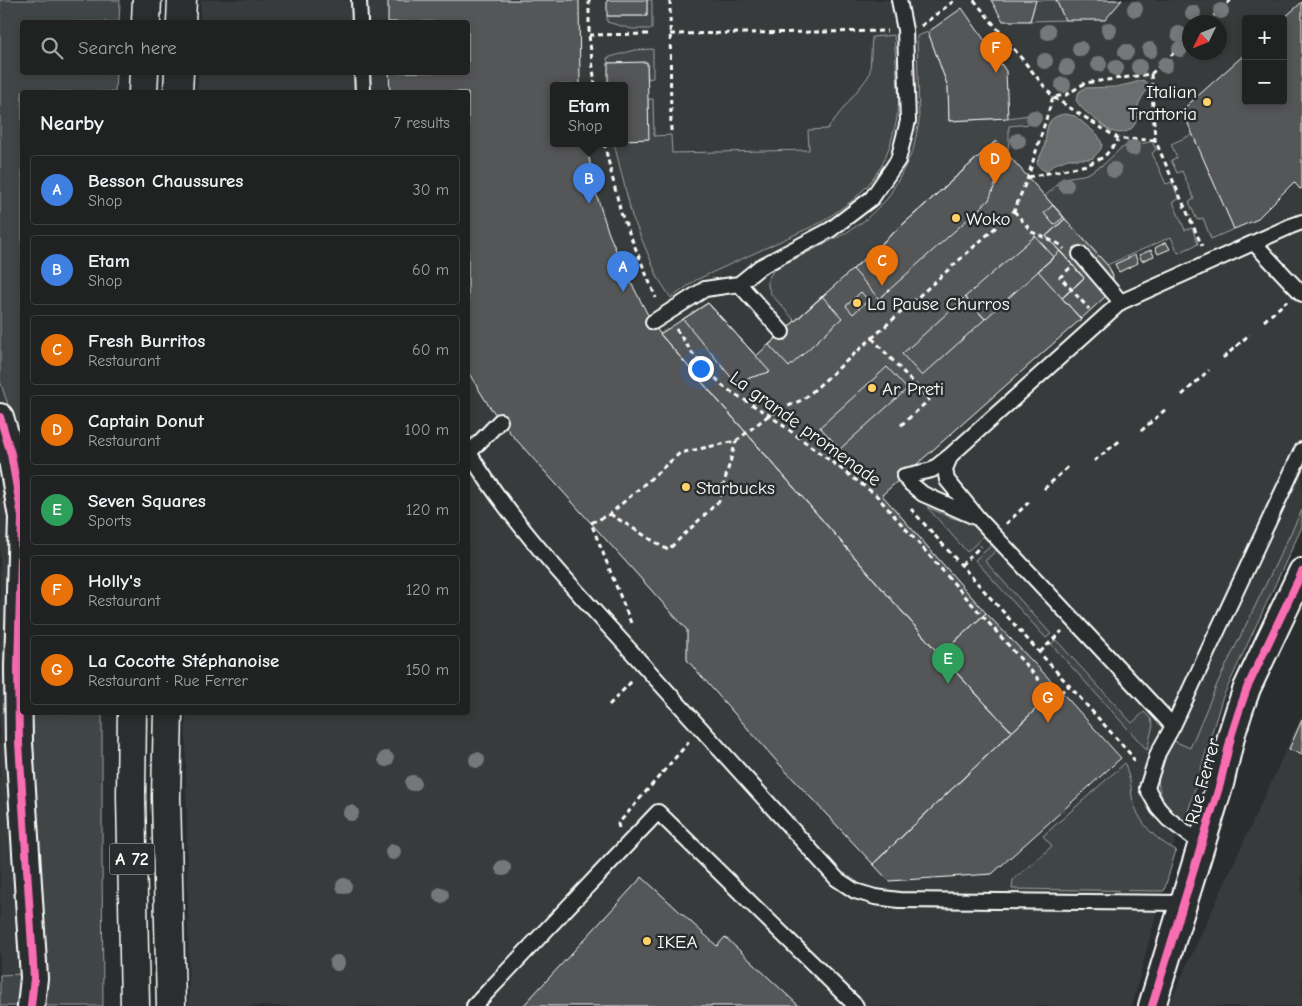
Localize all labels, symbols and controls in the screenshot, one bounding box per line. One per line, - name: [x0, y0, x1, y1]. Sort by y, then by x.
- north arrow: [1182, 15, 1227, 60]
- map controls: [1242, 15, 1287, 105]
- button: +: [1242, 15, 1287, 60]
- search box: [20, 20, 470, 75]
- pin: F: [980, 32, 1012, 73]
- icon: search: [38, 34, 66, 62]
- text: Search here: [78, 37, 177, 59]
- button: −: [1242, 60, 1287, 105]
- place label: Italian Trattoria: [1128, 81, 1197, 125]
- popup: [550, 82, 628, 147]
- text: Etam: [568, 95, 610, 117]
- marker: Italian Trattoria: [1201, 96, 1213, 108]
- text: Nearby: [40, 111, 104, 135]
- text: 7 results: [393, 114, 450, 132]
- text: Shop: [568, 117, 602, 135]
- pin: D: [979, 143, 1011, 184]
- pin: B: [573, 163, 605, 204]
- text: Besson Chaussures: [88, 170, 243, 192]
- text: A: [53, 181, 61, 199]
- text: 30 m: [413, 181, 449, 199]
- text: Shop: [88, 192, 122, 210]
- place label: Woko: [966, 208, 1011, 230]
- marker: Woko: [950, 212, 962, 224]
- pin: C: [866, 245, 898, 286]
- text: Etam: [88, 250, 130, 272]
- pin: A: [607, 251, 639, 292]
- text: B: [52, 261, 62, 279]
- text: 60 m: [412, 261, 449, 279]
- text: Shop: [88, 272, 122, 290]
- place label: La Pause Churros: [867, 293, 1010, 315]
- marker: La Pause Churros: [851, 297, 863, 309]
- text: Fresh Burritos: [88, 330, 205, 352]
- text: C: [52, 341, 62, 359]
- text: 60 m: [412, 341, 449, 359]
- text: Restaurant: [88, 352, 160, 370]
- your location: [688, 356, 714, 382]
- street label: La grande promenade: [726, 367, 885, 491]
- place label: Ar Preti: [882, 378, 944, 400]
- marker: Ar Preti: [866, 382, 878, 394]
- text: Captain Donut: [88, 410, 204, 432]
- text: D: [52, 421, 62, 439]
- text: 100 m: [405, 421, 449, 439]
- text: Restaurant: [88, 432, 160, 450]
- place label: Starbucks: [696, 477, 775, 499]
- marker: Starbucks: [680, 481, 692, 493]
- text: Seven Squares: [88, 490, 206, 512]
- text: E: [52, 501, 62, 519]
- text: 120 m: [406, 501, 449, 519]
- text: Sports: [88, 512, 131, 530]
- text: Holly's: [88, 570, 141, 592]
- text: F: [52, 581, 62, 599]
- text: 120 m: [406, 581, 449, 599]
- text: Restaurant: [88, 592, 160, 610]
- pin: E: [932, 643, 964, 684]
- text: La Cocotte Stéphanoise: [88, 650, 279, 672]
- text: G: [51, 661, 63, 679]
- text: 150 m: [406, 661, 449, 679]
- text: Restaurant · Rue Ferrer: [88, 672, 248, 690]
- pin: G: [1032, 682, 1064, 723]
- street label: Rue Ferrer: [1181, 735, 1225, 827]
- road number: A 72: [110, 844, 154, 874]
- place label: IKEA: [657, 931, 698, 953]
- marker: IKEA: [641, 935, 653, 947]

